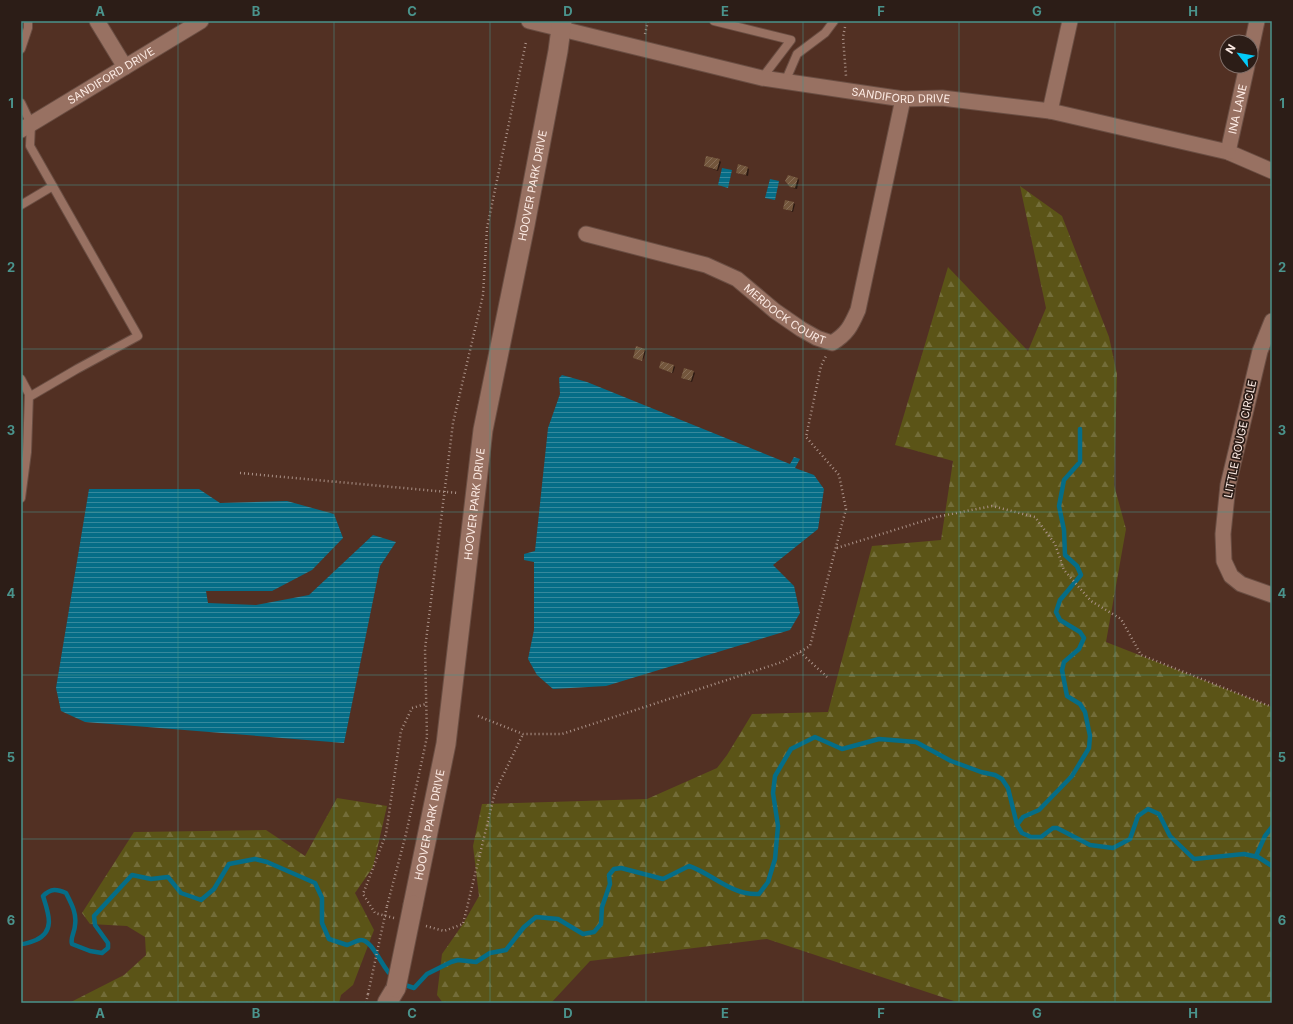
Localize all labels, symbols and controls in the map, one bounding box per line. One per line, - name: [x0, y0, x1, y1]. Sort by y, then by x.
- text: A: [95, 3, 105, 19]
- text: B: [252, 3, 261, 19]
- text: C: [407, 3, 417, 19]
- text: D: [563, 3, 573, 19]
- text: E: [721, 3, 729, 19]
- text: F: [877, 3, 885, 19]
- text: G: [1032, 3, 1042, 19]
- text: H: [1188, 3, 1198, 19]
- north arrow: [1219, 34, 1259, 74]
- text: N: [1222, 42, 1239, 56]
- street label: SANDIFORD DRIVE: [65, 44, 157, 107]
- street label: INA LANE: [1225, 83, 1250, 135]
- street label: SANDIFORD DRIVE: [851, 84, 951, 106]
- text: 1: [8, 95, 14, 111]
- text: 1: [1279, 95, 1285, 111]
- street label: HOOVER PARK DRIVE: [515, 129, 550, 242]
- text: 2: [7, 259, 15, 275]
- text: 2: [1278, 259, 1286, 275]
- street label: MERDOCK COURT: [741, 281, 828, 348]
- street label: LITTLE ROUGE CIRCLE: [1221, 379, 1259, 499]
- text: 3: [7, 422, 15, 438]
- text: 3: [1278, 422, 1286, 438]
- street label: HOOVER PARK DRIVE: [461, 447, 488, 561]
- text: 4: [7, 585, 16, 601]
- text: 4: [1278, 585, 1287, 601]
- text: 5: [7, 749, 15, 765]
- text: 5: [1278, 749, 1286, 765]
- street label: HOOVER PARK DRIVE: [411, 768, 448, 881]
- text: 6: [7, 912, 15, 928]
- text: 6: [1278, 912, 1286, 928]
- text: A: [95, 1005, 105, 1021]
- text: B: [252, 1005, 261, 1021]
- text: C: [407, 1005, 417, 1021]
- text: D: [563, 1005, 573, 1021]
- text: E: [721, 1005, 729, 1021]
- text: F: [877, 1005, 885, 1021]
- text: G: [1032, 1005, 1042, 1021]
- text: H: [1188, 1005, 1198, 1021]

